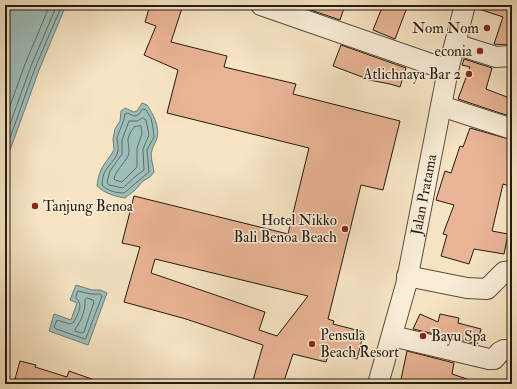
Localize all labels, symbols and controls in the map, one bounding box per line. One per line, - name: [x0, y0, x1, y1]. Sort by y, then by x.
- place label: Nom Nom: [412, 19, 479, 38]
- marker: Nom Nom: [482, 23, 492, 33]
- place label: econia: [435, 42, 473, 61]
- marker: econia: [475, 46, 485, 56]
- place label: Atlichnaya Bar 2: [362, 65, 461, 84]
- marker: Atlichnaya Bar 2: [464, 69, 474, 79]
- street label: Jalan Pratama: [406, 152, 441, 238]
- place label: Tanjung Benoa: [43, 197, 134, 216]
- marker: Tanjung Benoa: [30, 201, 40, 211]
- place label: Hotel Nikko Bali Benoa Beach: [233, 211, 337, 247]
- marker: Hotel Nikko Bali Benoa Beach: [340, 224, 350, 234]
- place label: Pensula Beach Resort: [320, 326, 399, 362]
- place label: Bayu Spa: [431, 327, 487, 347]
- marker: Bayu Spa: [418, 331, 428, 341]
- marker: Pensula Beach Resort: [307, 339, 317, 349]

